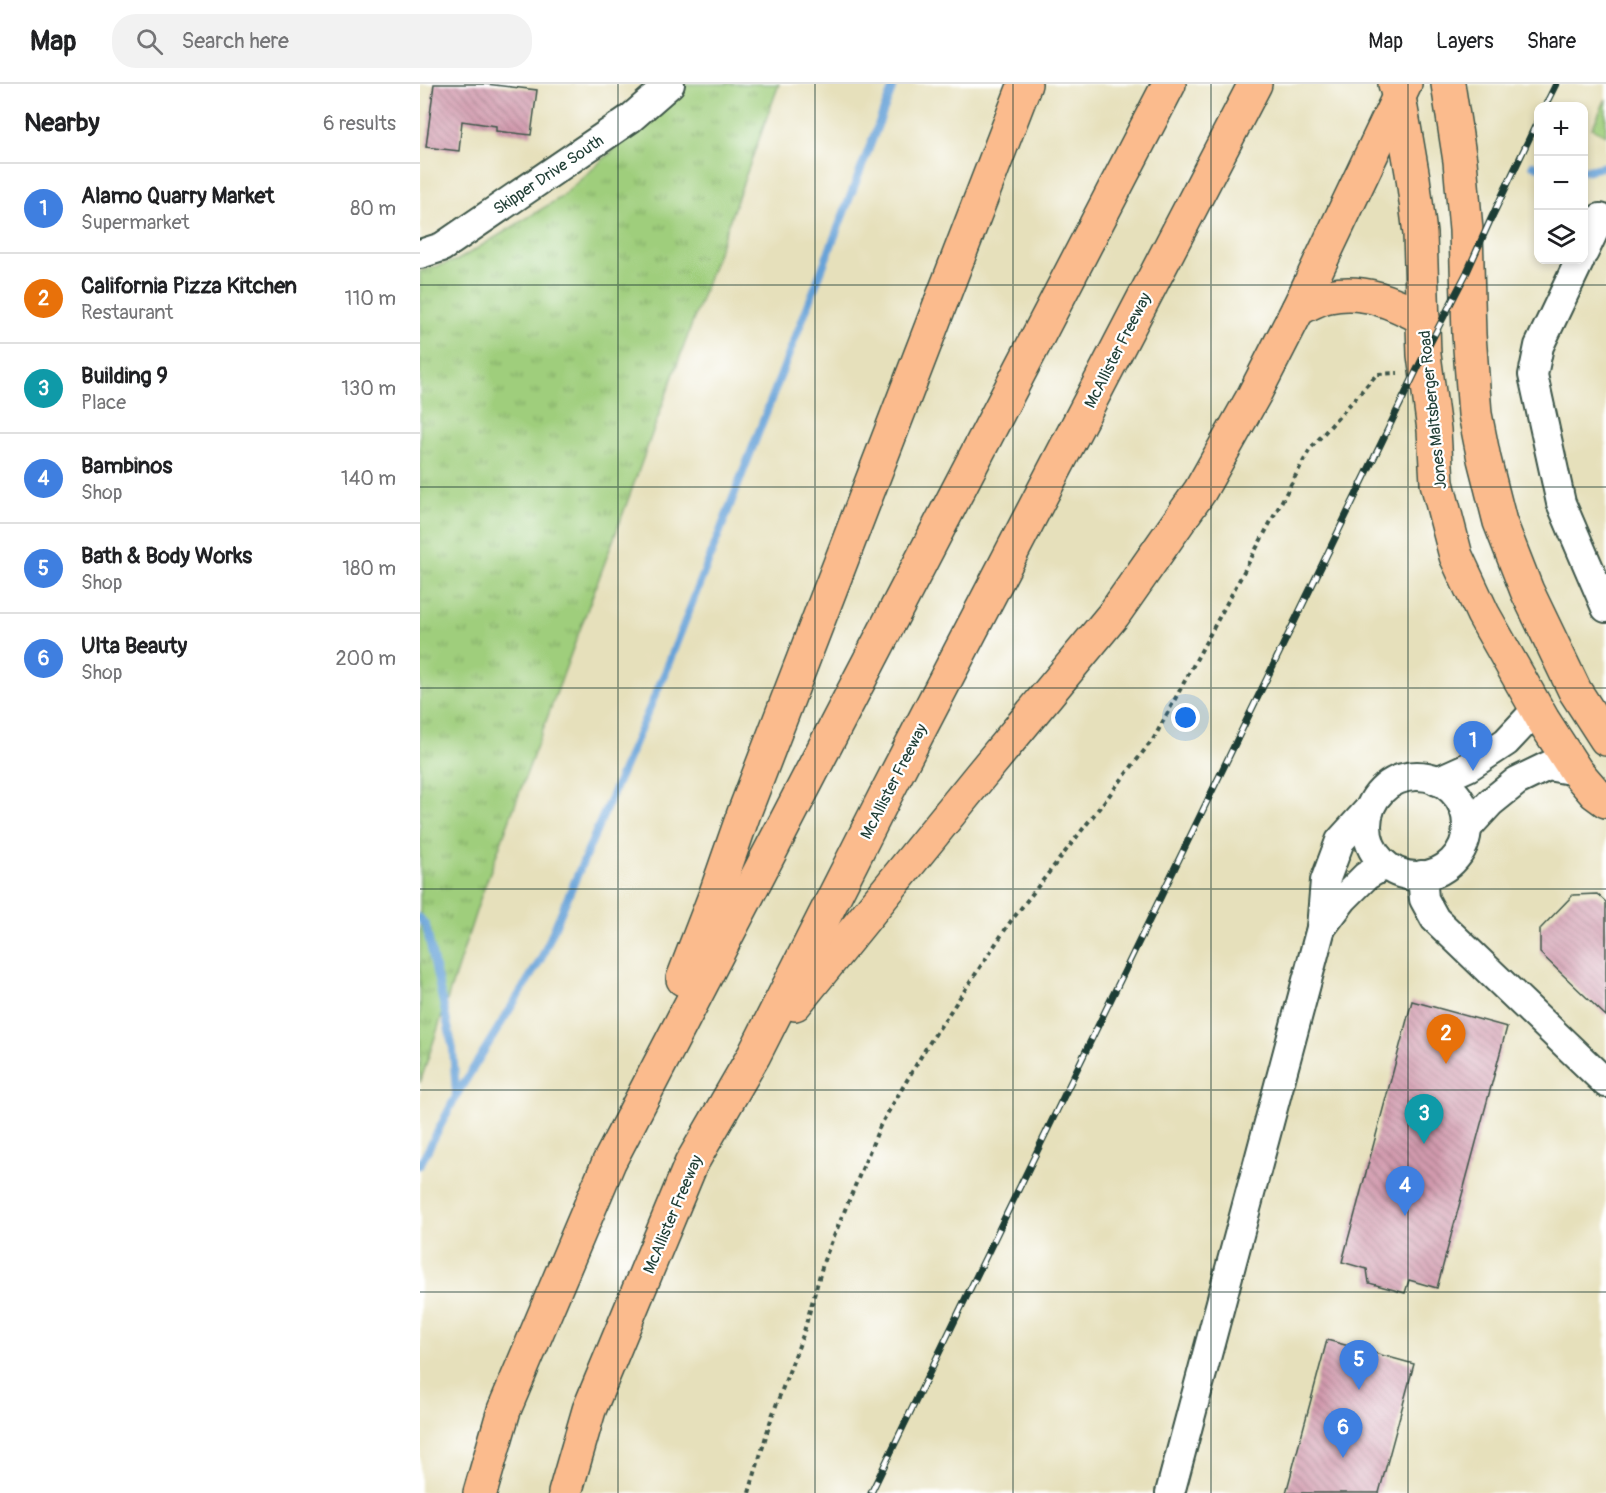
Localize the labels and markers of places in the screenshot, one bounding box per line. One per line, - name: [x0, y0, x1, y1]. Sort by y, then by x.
- pin: 1: [1454, 722, 1492, 771]
- pin: 2: [1426, 1014, 1466, 1064]
- pin: 3: [1404, 1094, 1444, 1144]
- pin: 4: [1386, 1166, 1424, 1216]
- pin: 5: [1340, 1340, 1378, 1390]
- pin: 6: [1324, 1408, 1362, 1458]

